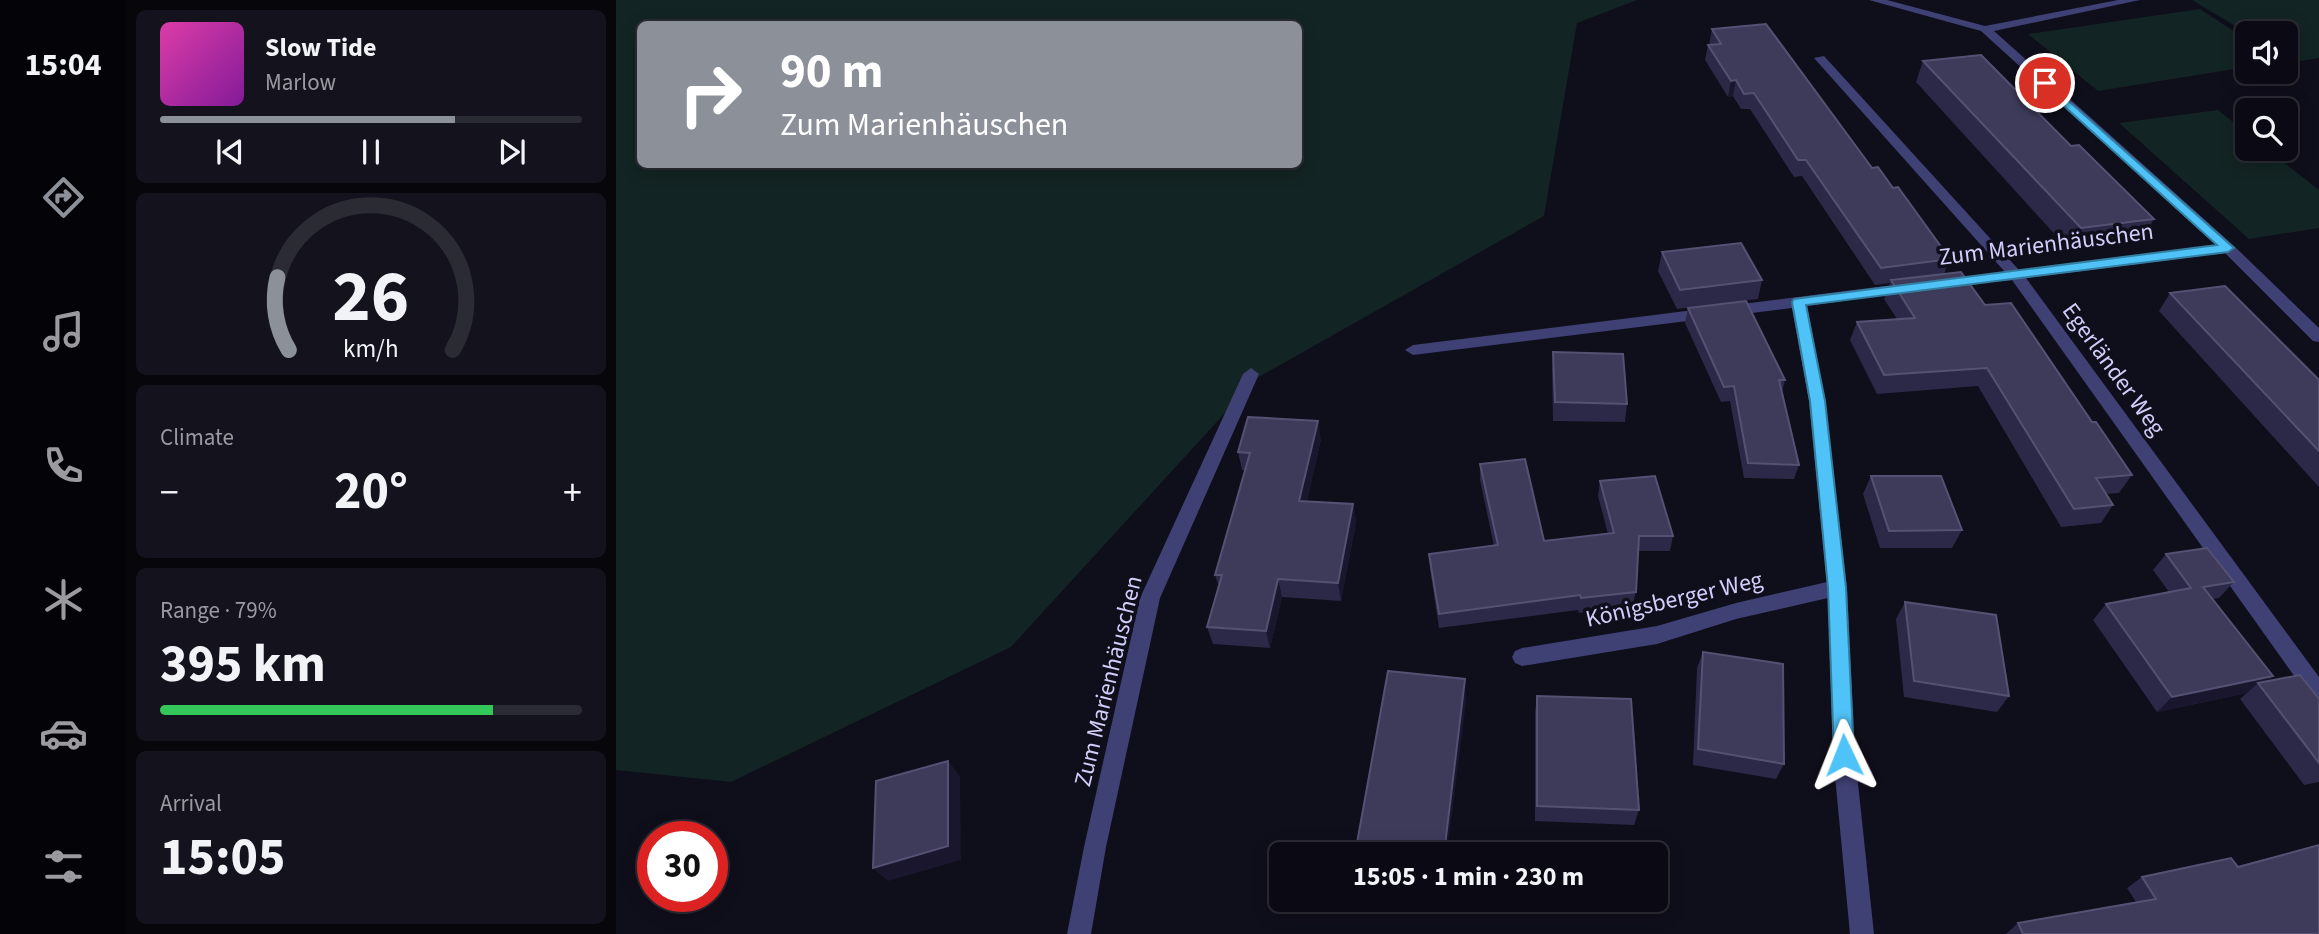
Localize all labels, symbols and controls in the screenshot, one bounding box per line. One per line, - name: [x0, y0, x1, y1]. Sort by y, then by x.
- map controls: [2235, 21, 2298, 161]
- button: sound: [2235, 21, 2298, 84]
- text: Slow Tide: [265, 29, 376, 66]
- text: 90 m: [780, 37, 884, 107]
- text: 15:04: [24, 42, 102, 88]
- icon: right: [665, 49, 756, 140]
- pin: [2015, 53, 2075, 113]
- icon: arrive: [2026, 64, 2064, 102]
- text: Marlow: [265, 66, 336, 99]
- button: search: [2235, 98, 2298, 161]
- text: Zum Marienhäuschen: [780, 102, 1068, 148]
- icon: previous: [211, 133, 249, 171]
- icon: pause: [352, 133, 390, 171]
- icon: next: [493, 133, 531, 171]
- icon: directions: [39, 173, 88, 222]
- street label: Zum Marienhäuschen: [1937, 214, 2156, 275]
- text: 26: [333, 245, 409, 349]
- street label: Egerländer Weg: [2053, 296, 2174, 443]
- icon: music: [39, 307, 88, 356]
- text: km/h: [343, 331, 399, 367]
- text: Climate: [160, 421, 234, 454]
- icon: phone: [39, 441, 88, 490]
- text: 20°: [334, 455, 408, 529]
- text: −: [160, 466, 179, 520]
- text: +: [563, 466, 582, 520]
- street label: Königsberger Weg: [1582, 562, 1766, 637]
- street label: Zum Marienhäuschen: [1065, 572, 1152, 790]
- icon: climate: [39, 575, 88, 624]
- text: Range · 79%: [160, 594, 277, 627]
- text: 395 km: [160, 628, 326, 702]
- icon: car: [39, 709, 88, 758]
- position arrow: [1807, 718, 1881, 792]
- text: Arrival: [160, 787, 222, 820]
- text: 15:05: [160, 821, 285, 895]
- speed limit sign: 30: [637, 821, 728, 912]
- icon: filters: [39, 842, 88, 891]
- text: 15:05 · 1 min · 230 m: [1353, 858, 1584, 895]

